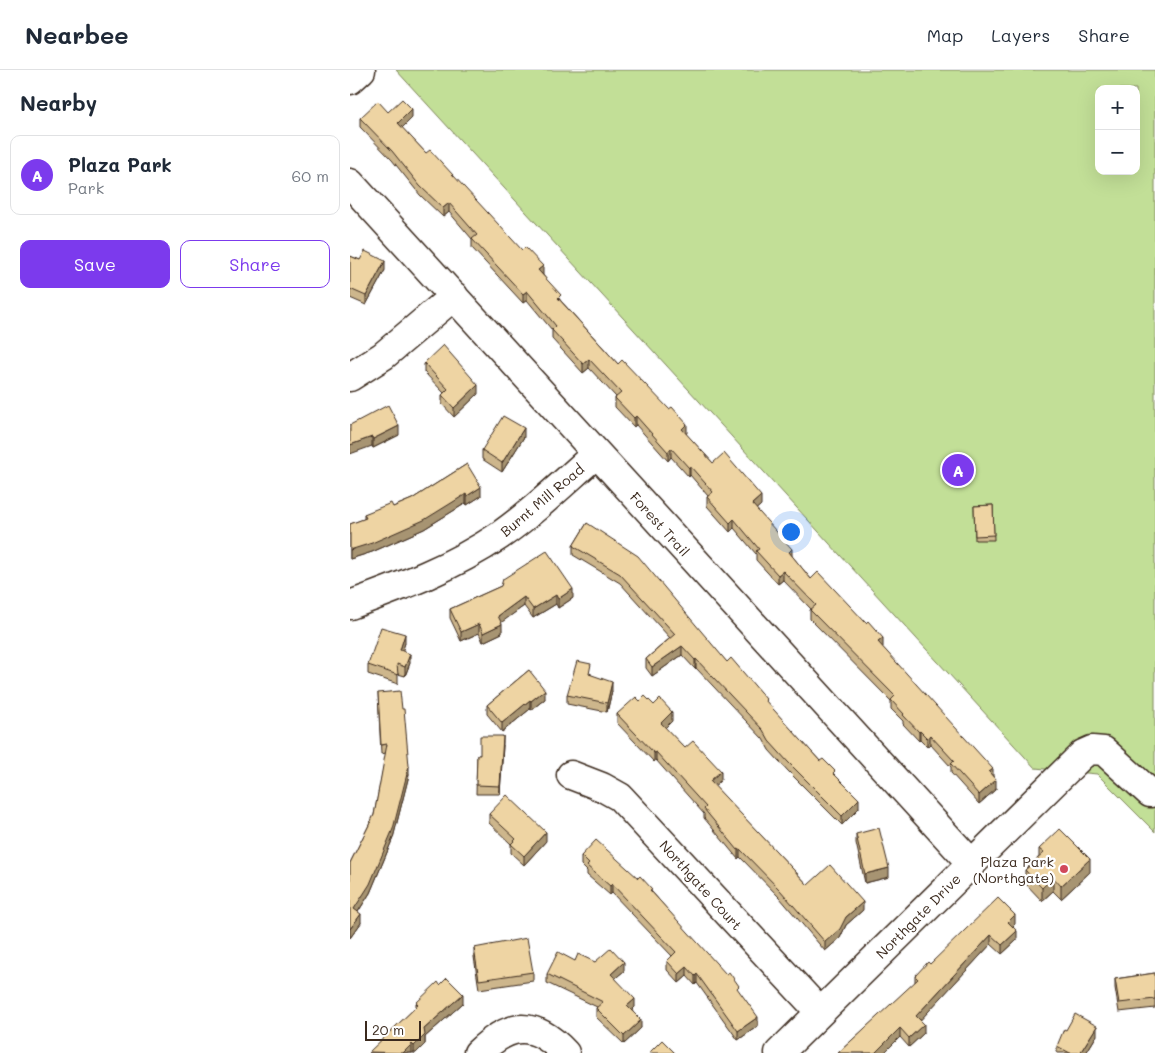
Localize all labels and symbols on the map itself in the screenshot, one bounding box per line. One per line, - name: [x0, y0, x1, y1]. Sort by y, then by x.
- pin: A: [942, 451, 974, 489]
- street label: Burnt Mill Road: [496, 459, 588, 541]
- street label: Forest Trail: [626, 488, 694, 560]
- your location: [778, 519, 804, 545]
- street label: Northgate Court: [655, 836, 747, 934]
- place label: Plaza Park (Northgate): [973, 852, 1054, 887]
- marker: Plaza Park (Northgate): [1058, 863, 1070, 875]
- street label: Northgate Drive: [871, 869, 965, 963]
- scale bar: [365, 1018, 421, 1041]

